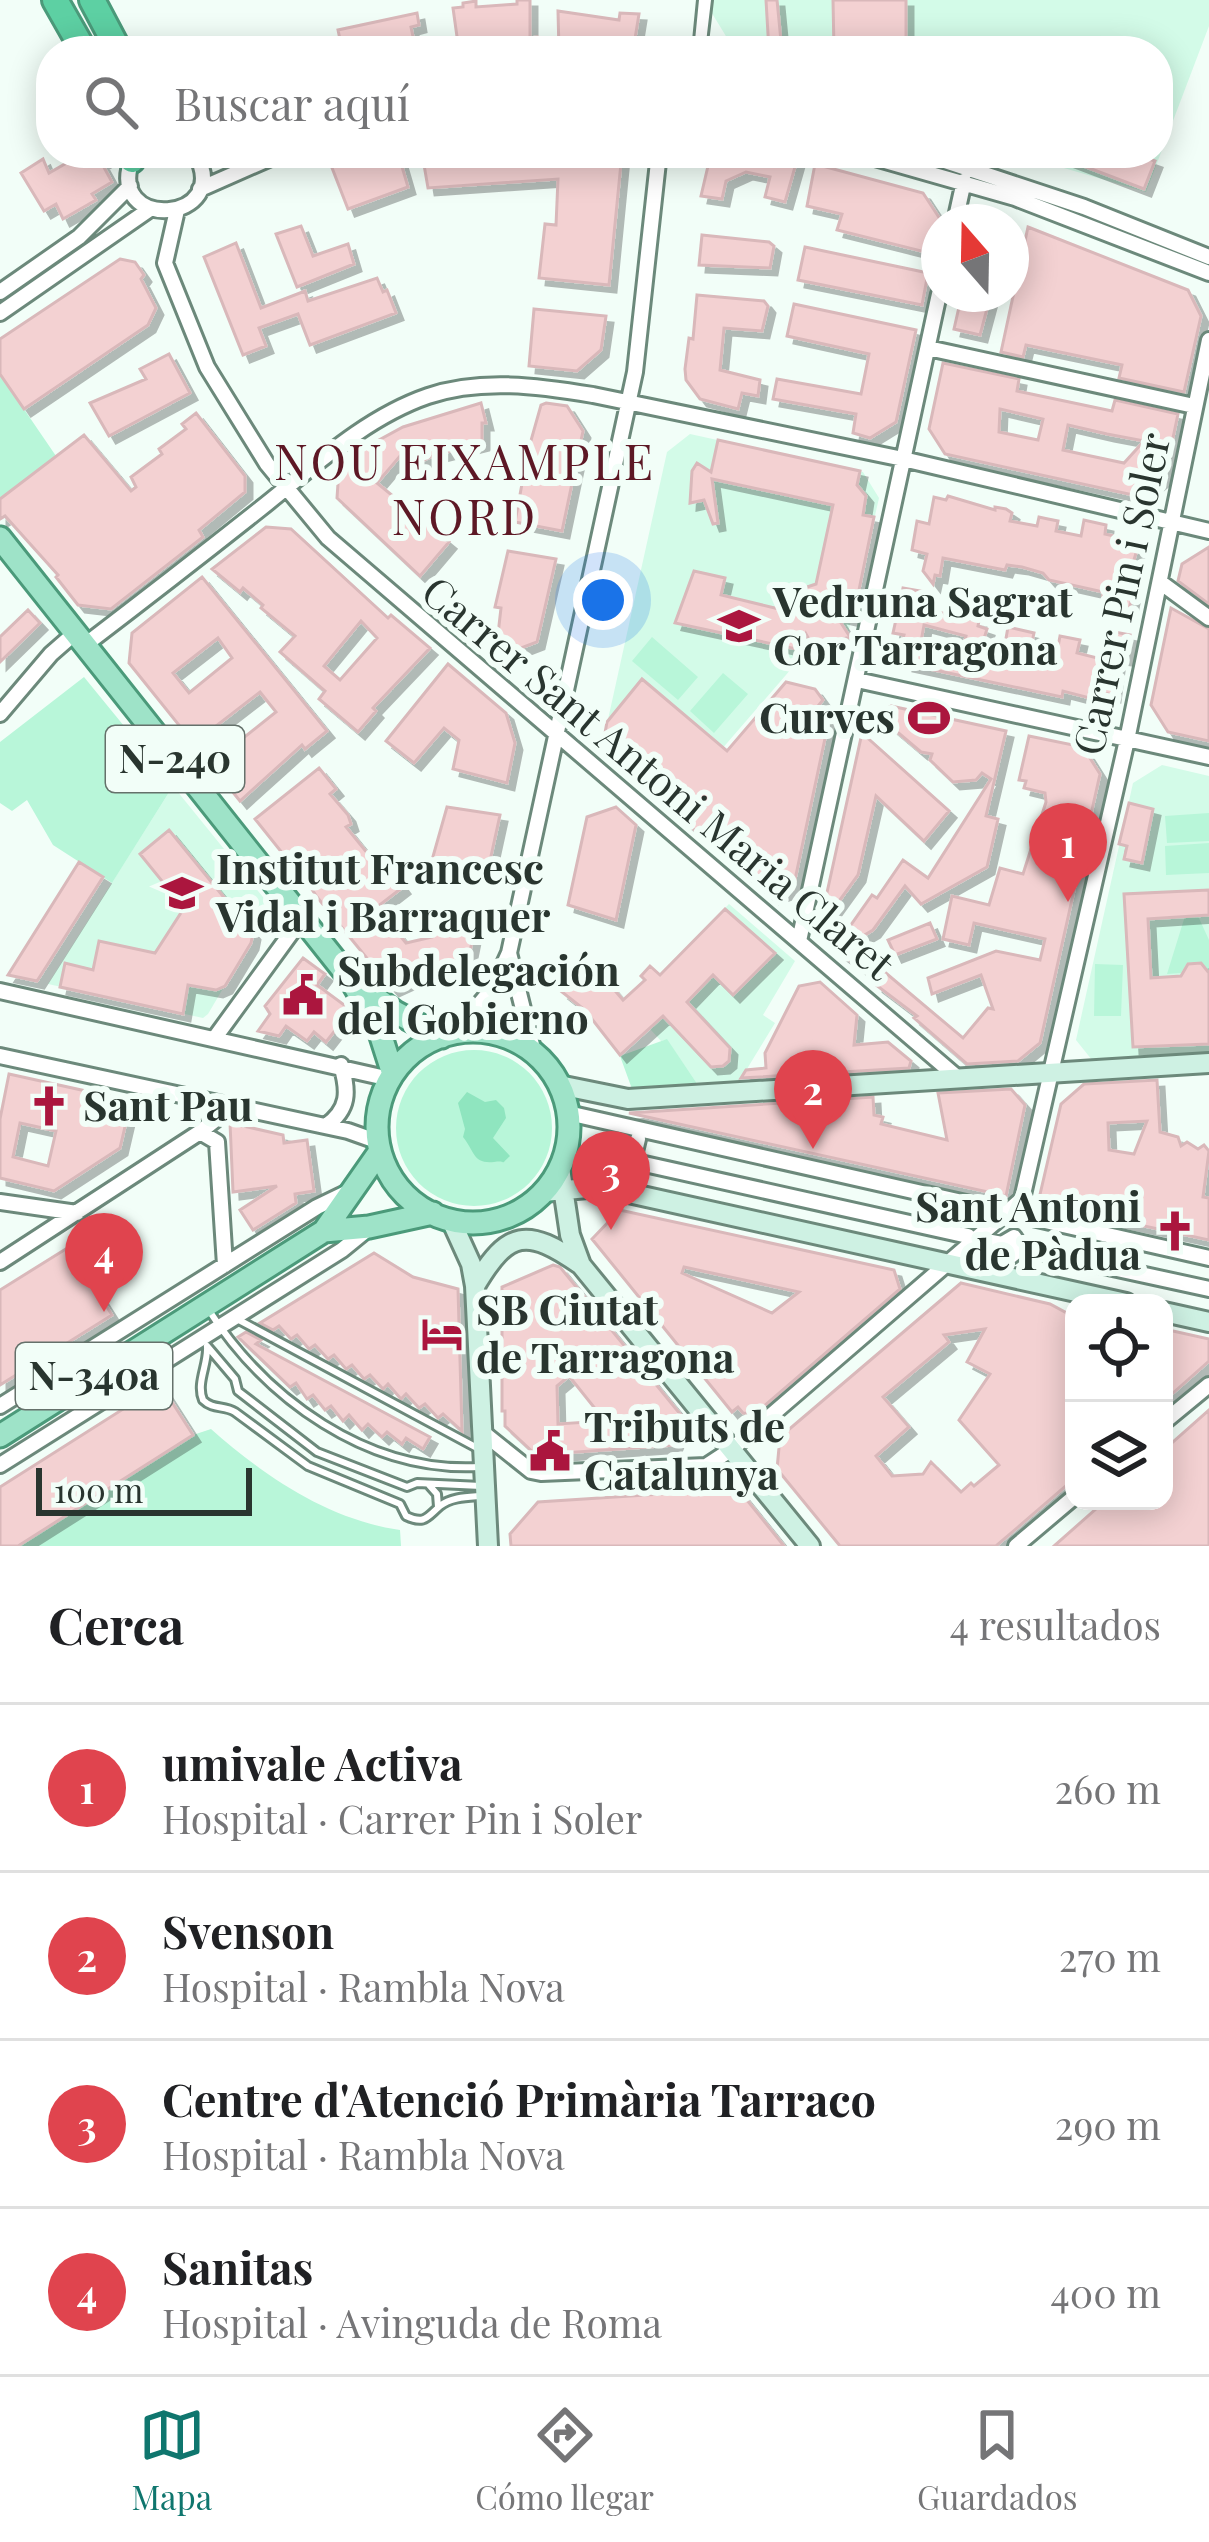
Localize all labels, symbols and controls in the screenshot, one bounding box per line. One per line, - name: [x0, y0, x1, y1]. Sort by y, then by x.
- search box: [36, 36, 1173, 168]
- icon: search: [78, 69, 144, 135]
- text: Buscar aquí: [174, 72, 410, 132]
- north arrow: [921, 204, 1029, 312]
- street label: Carrer Pin i Soler: [1059, 427, 1182, 760]
- district label: NOU EIXAMPLE NORD: [274, 428, 656, 547]
- street label: Carrer Sant Antoni Maria Claret: [411, 562, 908, 991]
- your location: [573, 570, 633, 630]
- place label: Vedruna Sagrat Cor Tarragona: [772, 572, 1073, 676]
- school or university icon: Vedruna Sagrat Cor Tarragona: [716, 603, 762, 649]
- place label: Curves: [759, 688, 895, 744]
- sports icon: Curves: [906, 695, 952, 741]
- road number: N-240: [106, 726, 244, 792]
- pin: 1: [1029, 803, 1107, 902]
- place label: Institut Francesc Vidal i Barraquer: [215, 839, 551, 943]
- school or university icon: Institut Francesc Vidal i Barraquer: [159, 870, 205, 916]
- place label: Subdelegación del Gobierno: [337, 941, 620, 1045]
- public building icon: Subdelegación del Gobierno: [280, 972, 326, 1018]
- pin: 2: [774, 1050, 852, 1149]
- place label: Sant Pau: [83, 1076, 253, 1132]
- church icon: Sant Pau: [26, 1083, 72, 1129]
- pin: 3: [572, 1131, 650, 1230]
- place label: Sant Antoni de Pàdua: [915, 1177, 1141, 1281]
- church icon: Sant Antoni de Pàdua: [1152, 1208, 1198, 1254]
- pin: 4: [65, 1213, 143, 1312]
- place label: SB Ciutat de Tarragona: [476, 1280, 735, 1384]
- map controls: [1065, 1294, 1173, 1510]
- button: locate: [1065, 1294, 1173, 1402]
- hotel icon: SB Ciutat de Tarragona: [419, 1311, 465, 1357]
- road number: N-340a: [16, 1343, 172, 1409]
- place label: Tributs de Catalunya: [584, 1397, 785, 1501]
- button: layers: [1065, 1402, 1173, 1510]
- public building icon: Tributs de Catalunya: [527, 1428, 573, 1474]
- scale bar: [36, 1462, 252, 1515]
- text: 100 m: [54, 1467, 143, 1511]
- text: Cerca: [48, 1590, 184, 1658]
- text: 4 resultados: [950, 1598, 1161, 1650]
- text: umivale Activa: [162, 1732, 462, 1792]
- text: 1: [80, 1762, 94, 1814]
- text: 260 m: [1054, 1762, 1161, 1814]
- text: Hospital · Carrer Pin i Soler: [162, 1792, 642, 1844]
- text: Svenson: [162, 1900, 334, 1960]
- text: 2: [77, 1930, 97, 1982]
- text: 270 m: [1059, 1930, 1161, 1982]
- text: Hospital · Rambla Nova: [162, 1960, 565, 2012]
- text: Centre d'Atenció Primària Tarraco: [162, 2068, 876, 2128]
- text: 3: [77, 2098, 97, 2150]
- text: 290 m: [1055, 2098, 1161, 2150]
- text: Hospital · Rambla Nova: [162, 2128, 565, 2180]
- text: Sanitas: [162, 2236, 313, 2296]
- text: 4: [77, 2266, 97, 2318]
- text: 400 m: [1051, 2266, 1161, 2318]
- text: Hospital · Avinguda de Roma: [162, 2296, 662, 2348]
- tab: Mapa: [132, 2402, 212, 2518]
- tab: Cómo llegar: [475, 2402, 654, 2518]
- tab: Guardados: [917, 2402, 1077, 2518]

